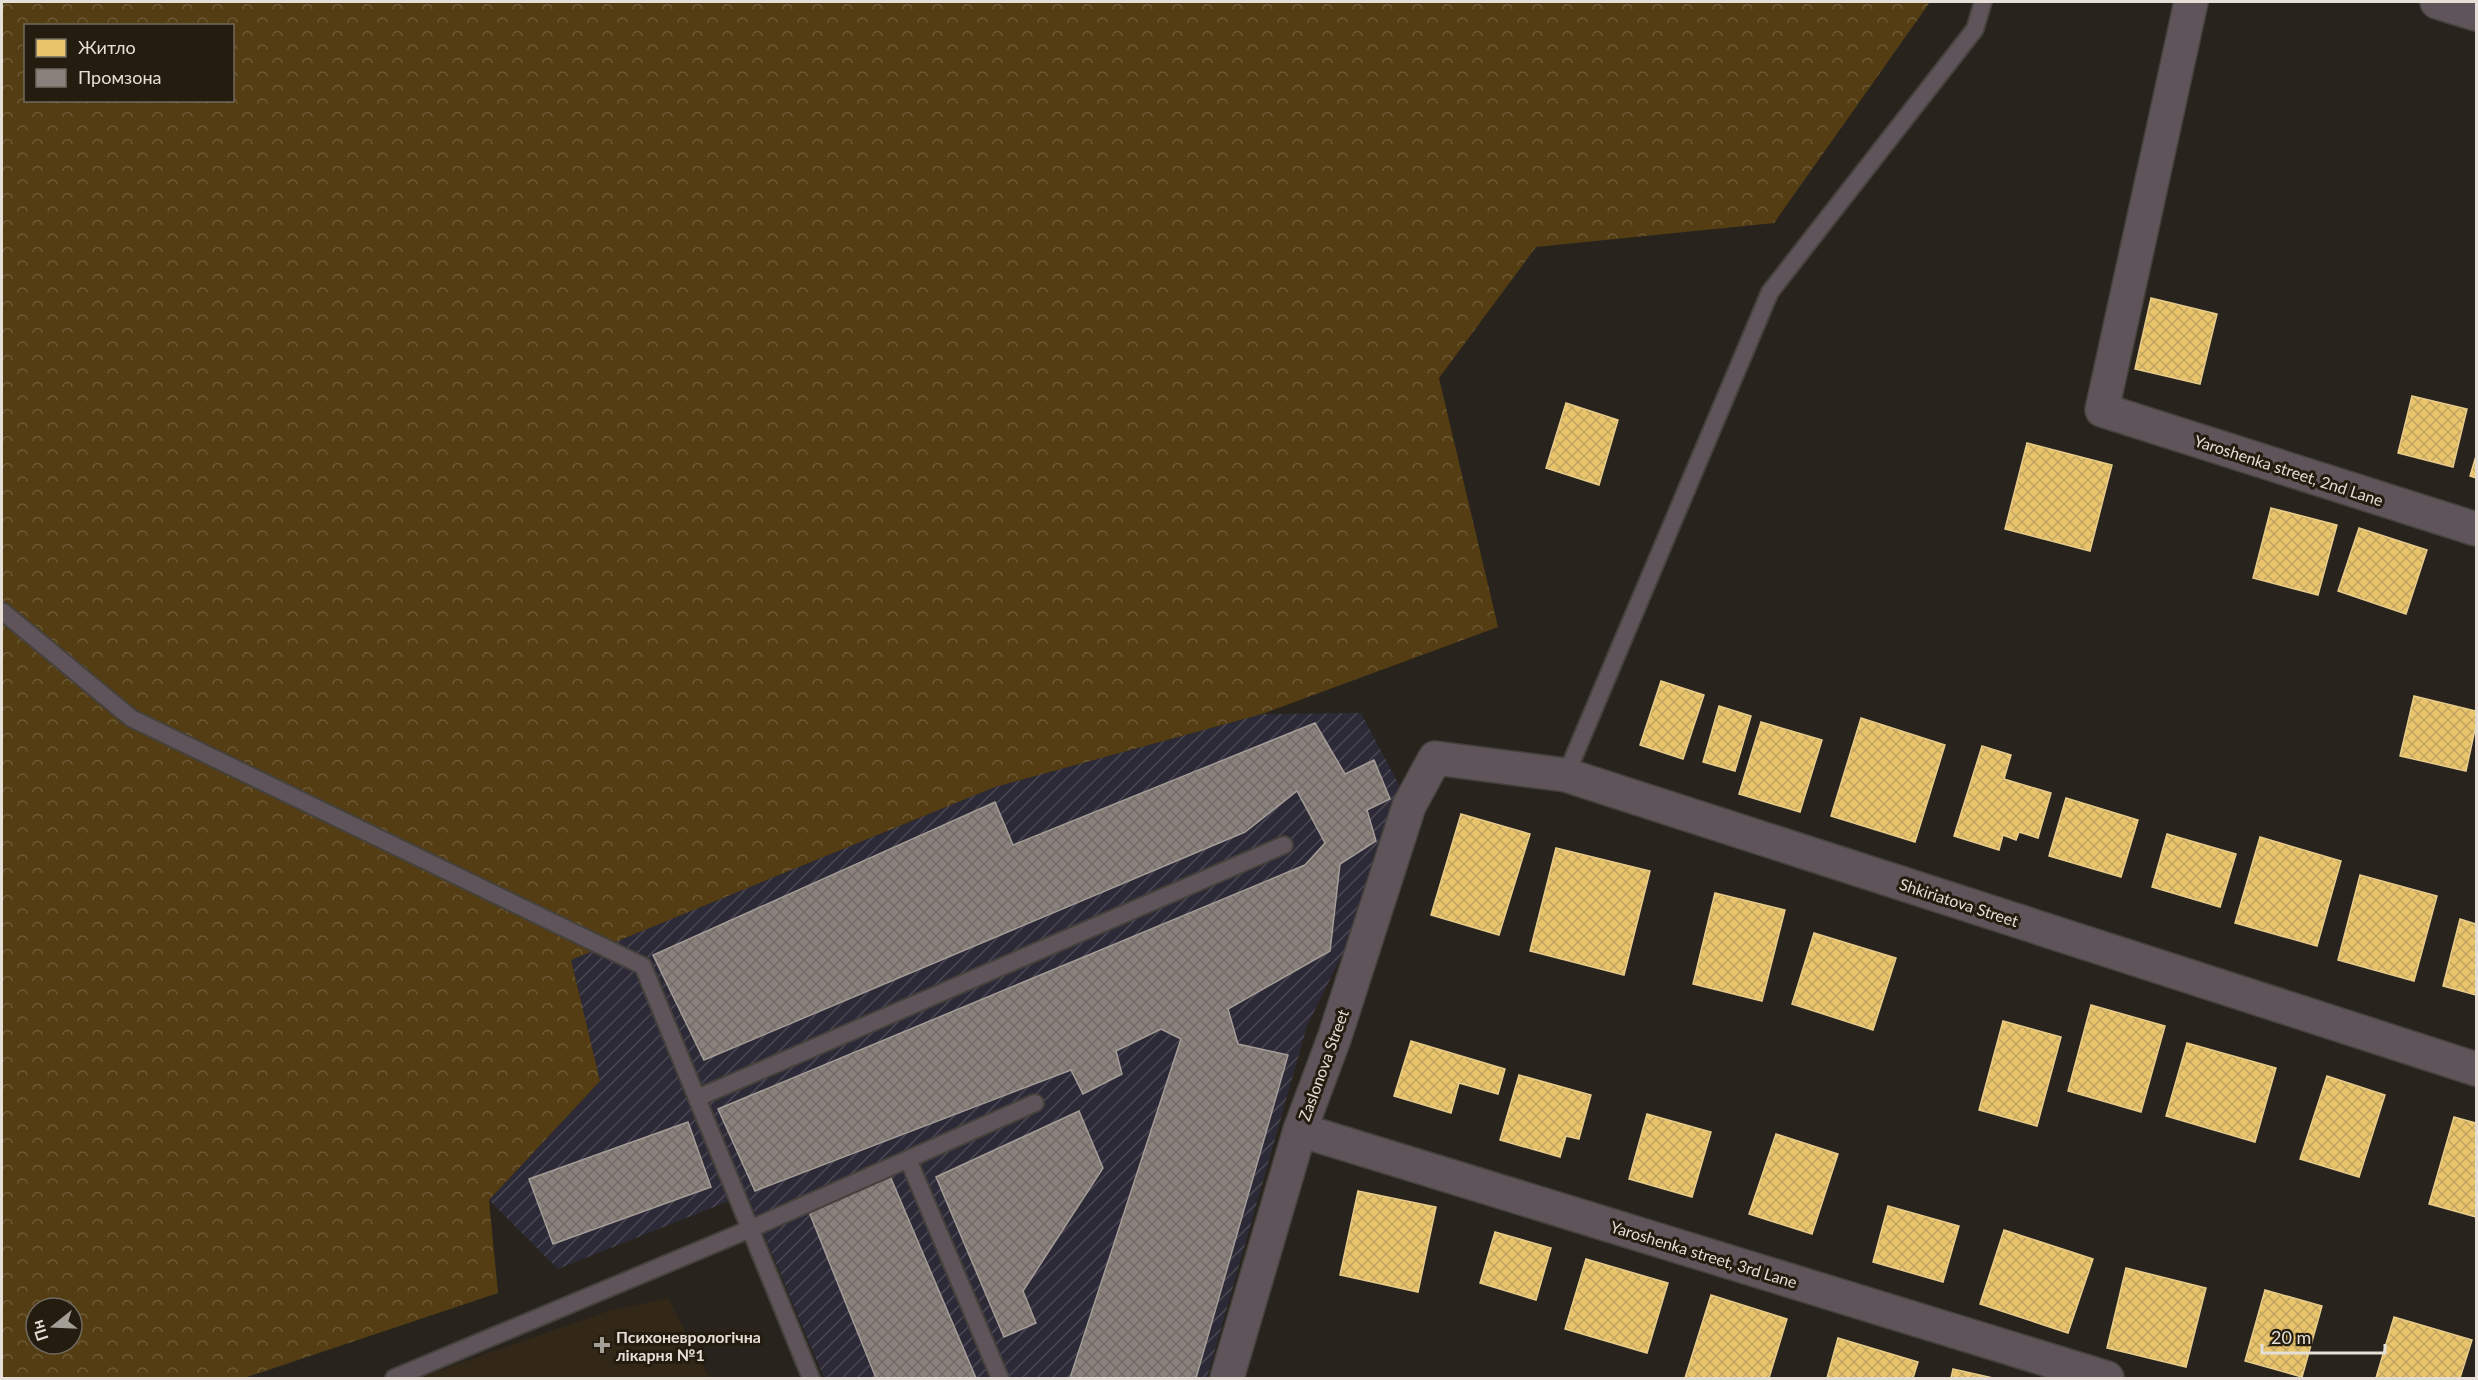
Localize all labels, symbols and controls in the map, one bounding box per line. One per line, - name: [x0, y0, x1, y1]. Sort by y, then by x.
- legend: [24, 24, 234, 102]
- text: Житло: [78, 36, 136, 58]
- text: Промзона: [78, 66, 161, 88]
- street label: Yaroshenka street, 2nd Lane: [2192, 430, 2386, 510]
- street label: Shkiriatova Street: [1897, 874, 2021, 930]
- street label: Zaslonova Street: [1294, 1006, 1352, 1123]
- street label: Yaroshenka street, 3rd Lane: [1608, 1217, 1800, 1291]
- north arrow: [24, 1296, 84, 1356]
- scale bar: [2262, 1317, 2385, 1355]
- text: Пн: [27, 1318, 52, 1344]
- text: 20 m: [2271, 1326, 2311, 1348]
- place label: Психоневрологічна лікарня №1: [616, 1327, 761, 1364]
- marker: Психоневрологічна лікарня №1: [593, 1336, 611, 1354]

